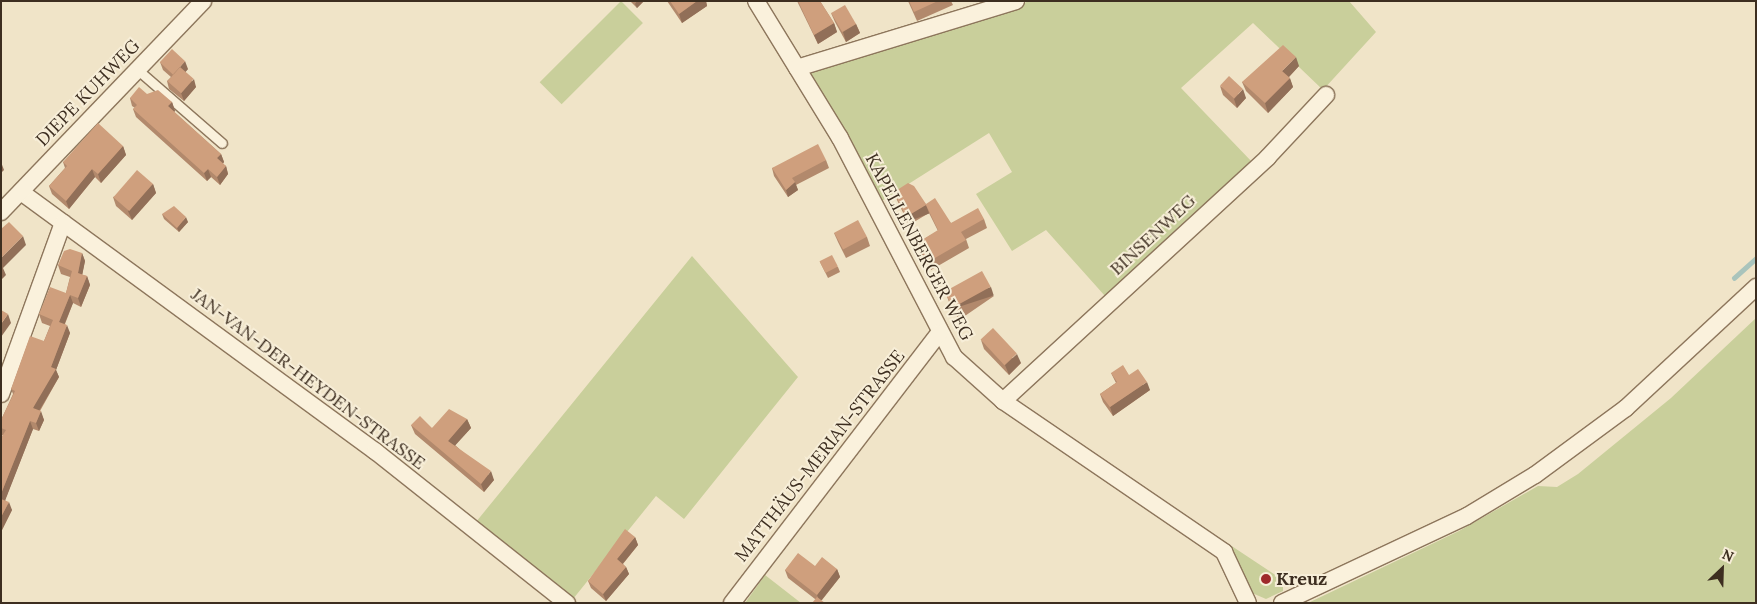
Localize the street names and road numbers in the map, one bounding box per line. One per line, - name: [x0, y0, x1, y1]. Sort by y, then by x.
- street label: DIEPE KUHWEG: [32, 35, 144, 151]
- street label: KAPELLENBERGER WEG: [861, 150, 977, 344]
- street label: BINSENWEG: [1106, 190, 1200, 280]
- street label: JAN-VAN-DER-HEYDEN-STRASSE: [187, 284, 429, 474]
- street label: MATTHÄUS-MERIAN-STRASSE: [731, 346, 909, 566]

